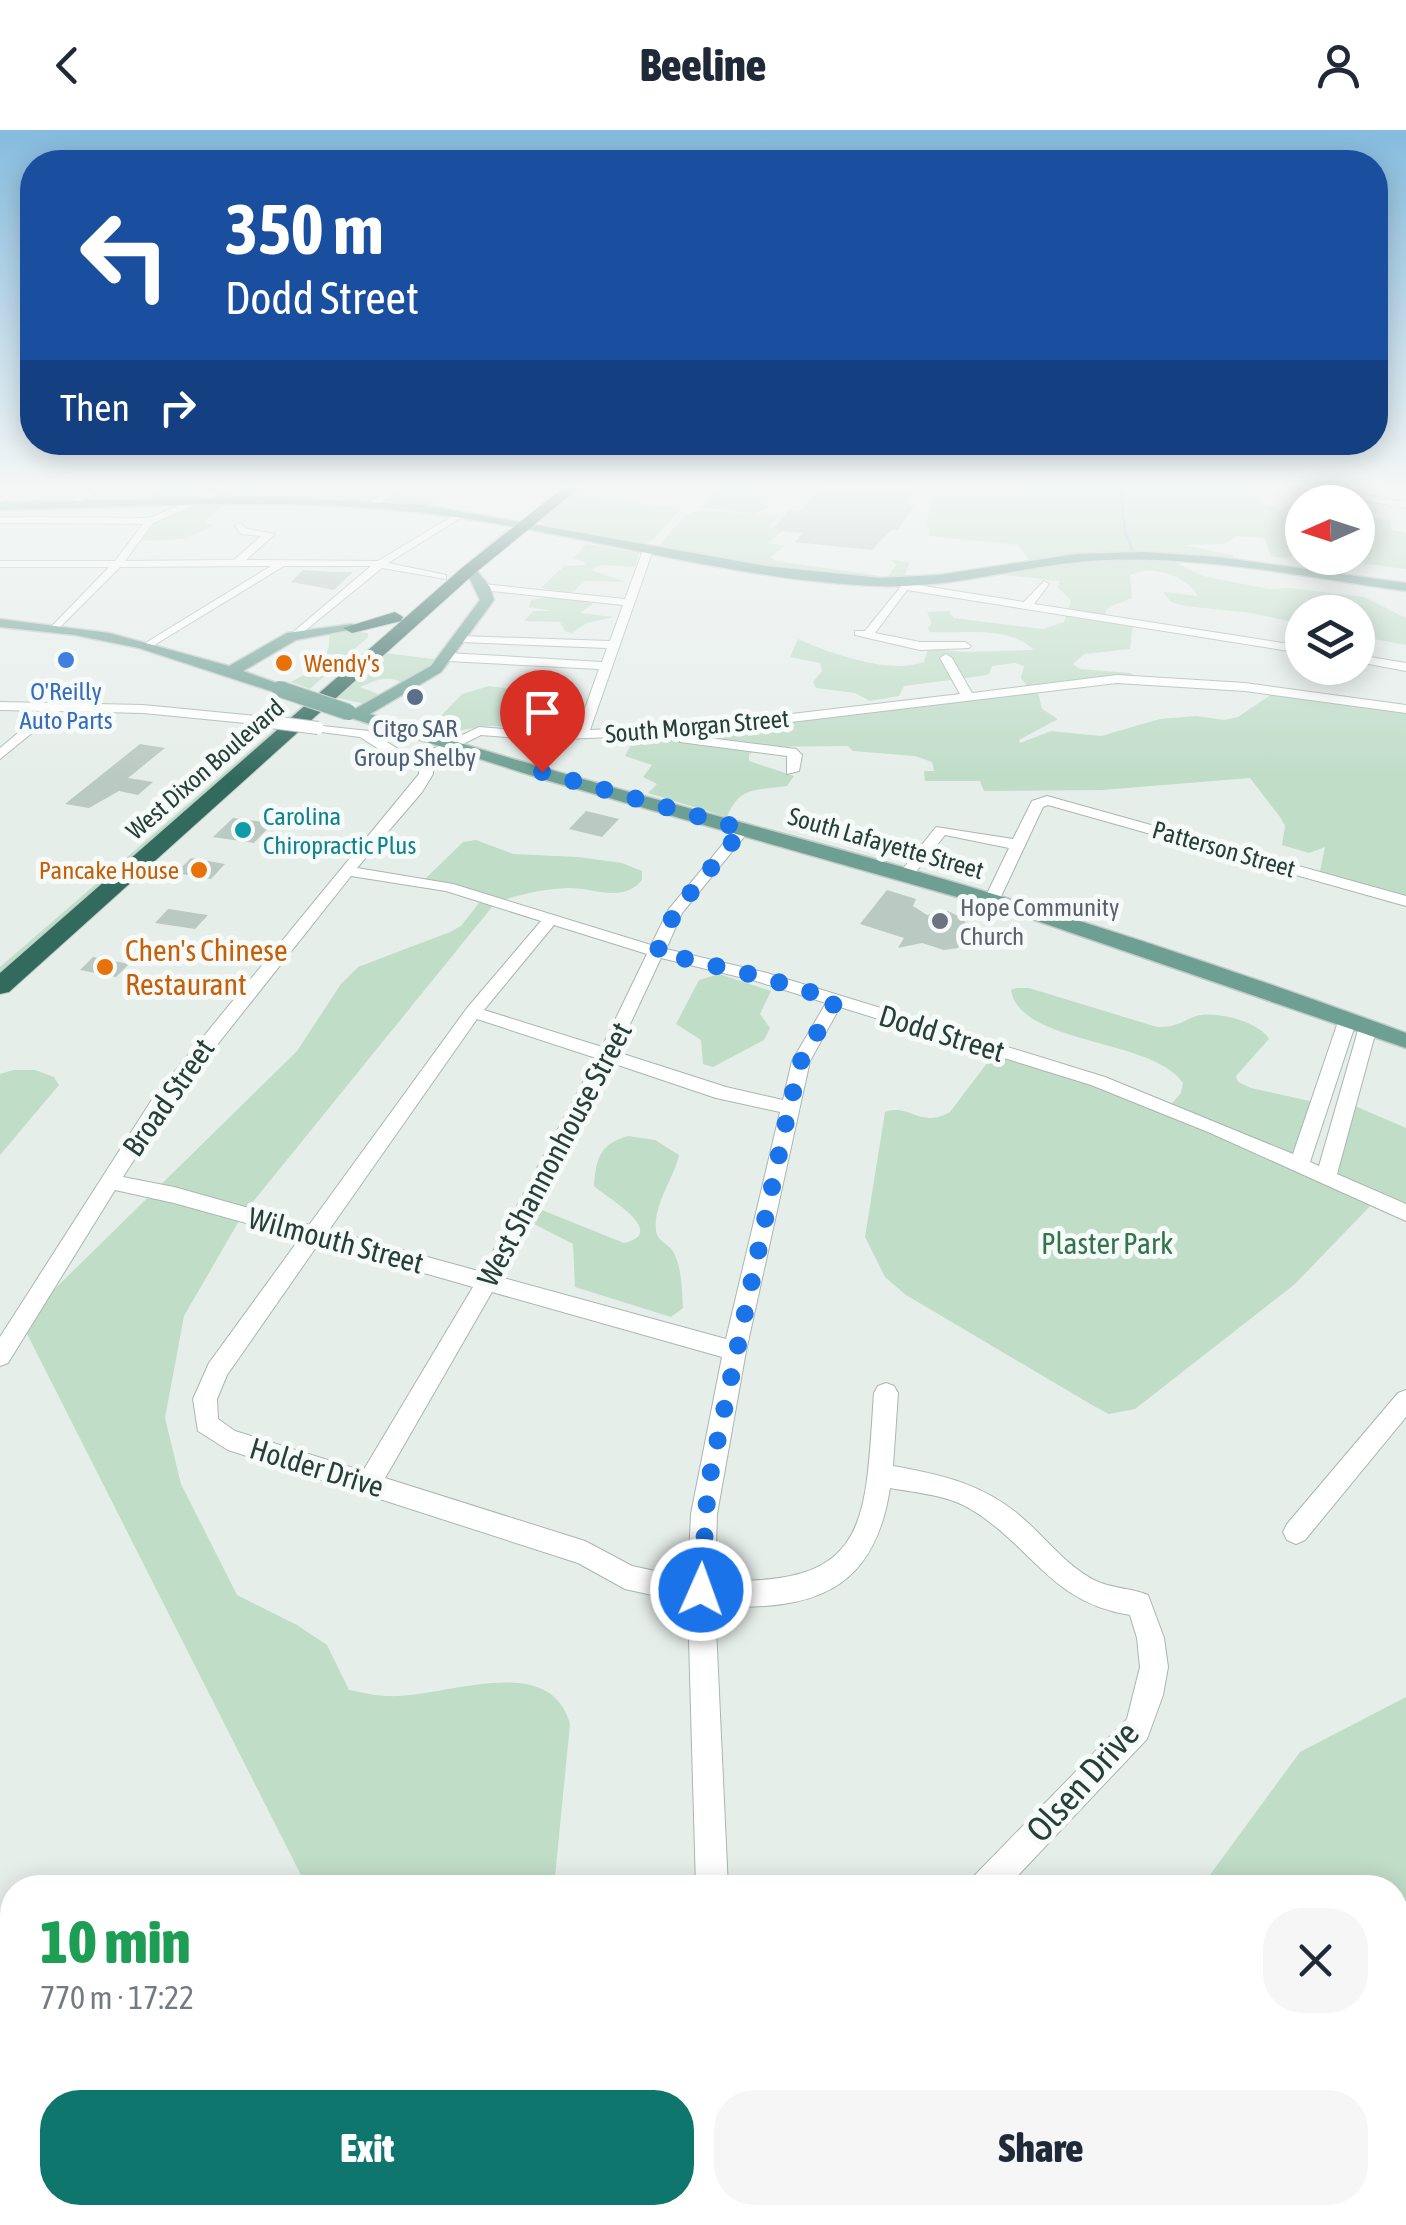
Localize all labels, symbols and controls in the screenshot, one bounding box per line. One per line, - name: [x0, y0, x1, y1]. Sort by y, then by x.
- icon: back: [40, 38, 95, 93]
- icon: person: [1311, 38, 1366, 93]
- text: Beeline: [640, 39, 766, 91]
- text: 350 m: [225, 189, 384, 269]
- icon: left: [60, 190, 190, 320]
- text: Dodd Street: [225, 272, 419, 324]
- icon: right: [150, 380, 205, 435]
- text: Then: [60, 386, 130, 429]
- north arrow: [1285, 485, 1375, 575]
- map controls: [1285, 485, 1375, 685]
- button: layers: [1285, 595, 1375, 685]
- marker: O'Reilly Auto Parts: [55, 649, 77, 671]
- place label: Wendy's: [304, 649, 380, 677]
- marker: Wendy's: [273, 652, 295, 674]
- pin: [500, 670, 585, 773]
- place label: O'Reilly Auto Parts: [20, 677, 113, 734]
- icon: arrive: [515, 685, 570, 740]
- marker: Citgo SAR Group Shelby: [404, 686, 426, 708]
- street label: West Dixon Boulevard: [121, 693, 289, 845]
- street label: South Morgan Street: [604, 704, 790, 748]
- place label: Citgo SAR Group Shelby: [354, 714, 476, 771]
- place label: Carolina Chiropractic Plus: [263, 802, 416, 859]
- street label: South Lafayette Street: [785, 802, 987, 884]
- street label: Patterson Street: [1149, 815, 1299, 883]
- marker: Carolina Chiropractic Plus: [232, 819, 254, 841]
- place label: Pancake House: [39, 856, 179, 884]
- marker: Pancake House: [188, 859, 210, 881]
- place label: Hope Community Church: [960, 893, 1119, 950]
- marker: Hope Community Church: [929, 910, 951, 932]
- place label: Chen's Chinese Restaurant: [125, 933, 288, 1001]
- marker: Chen's Chinese Restaurant: [94, 956, 116, 978]
- street label: Dodd Street: [875, 998, 1009, 1068]
- street label: West Shannonhouse Street: [470, 1016, 638, 1292]
- street label: Broad Street: [115, 1032, 221, 1162]
- street label: Wilmouth Street: [245, 1200, 427, 1280]
- park label: Plaster Park: [1041, 1226, 1173, 1260]
- street label: Holder Drive: [246, 1431, 388, 1503]
- position arrow: [649, 1538, 753, 1642]
- street label: Olsen Drive: [1018, 1713, 1146, 1849]
- text: 10 min: [40, 1907, 191, 1976]
- button: close: [1263, 1908, 1368, 2013]
- text: 770 m · 17:22: [40, 1979, 194, 2016]
- button: Exit: [40, 2090, 694, 2205]
- button: Share: [714, 2090, 1368, 2205]

